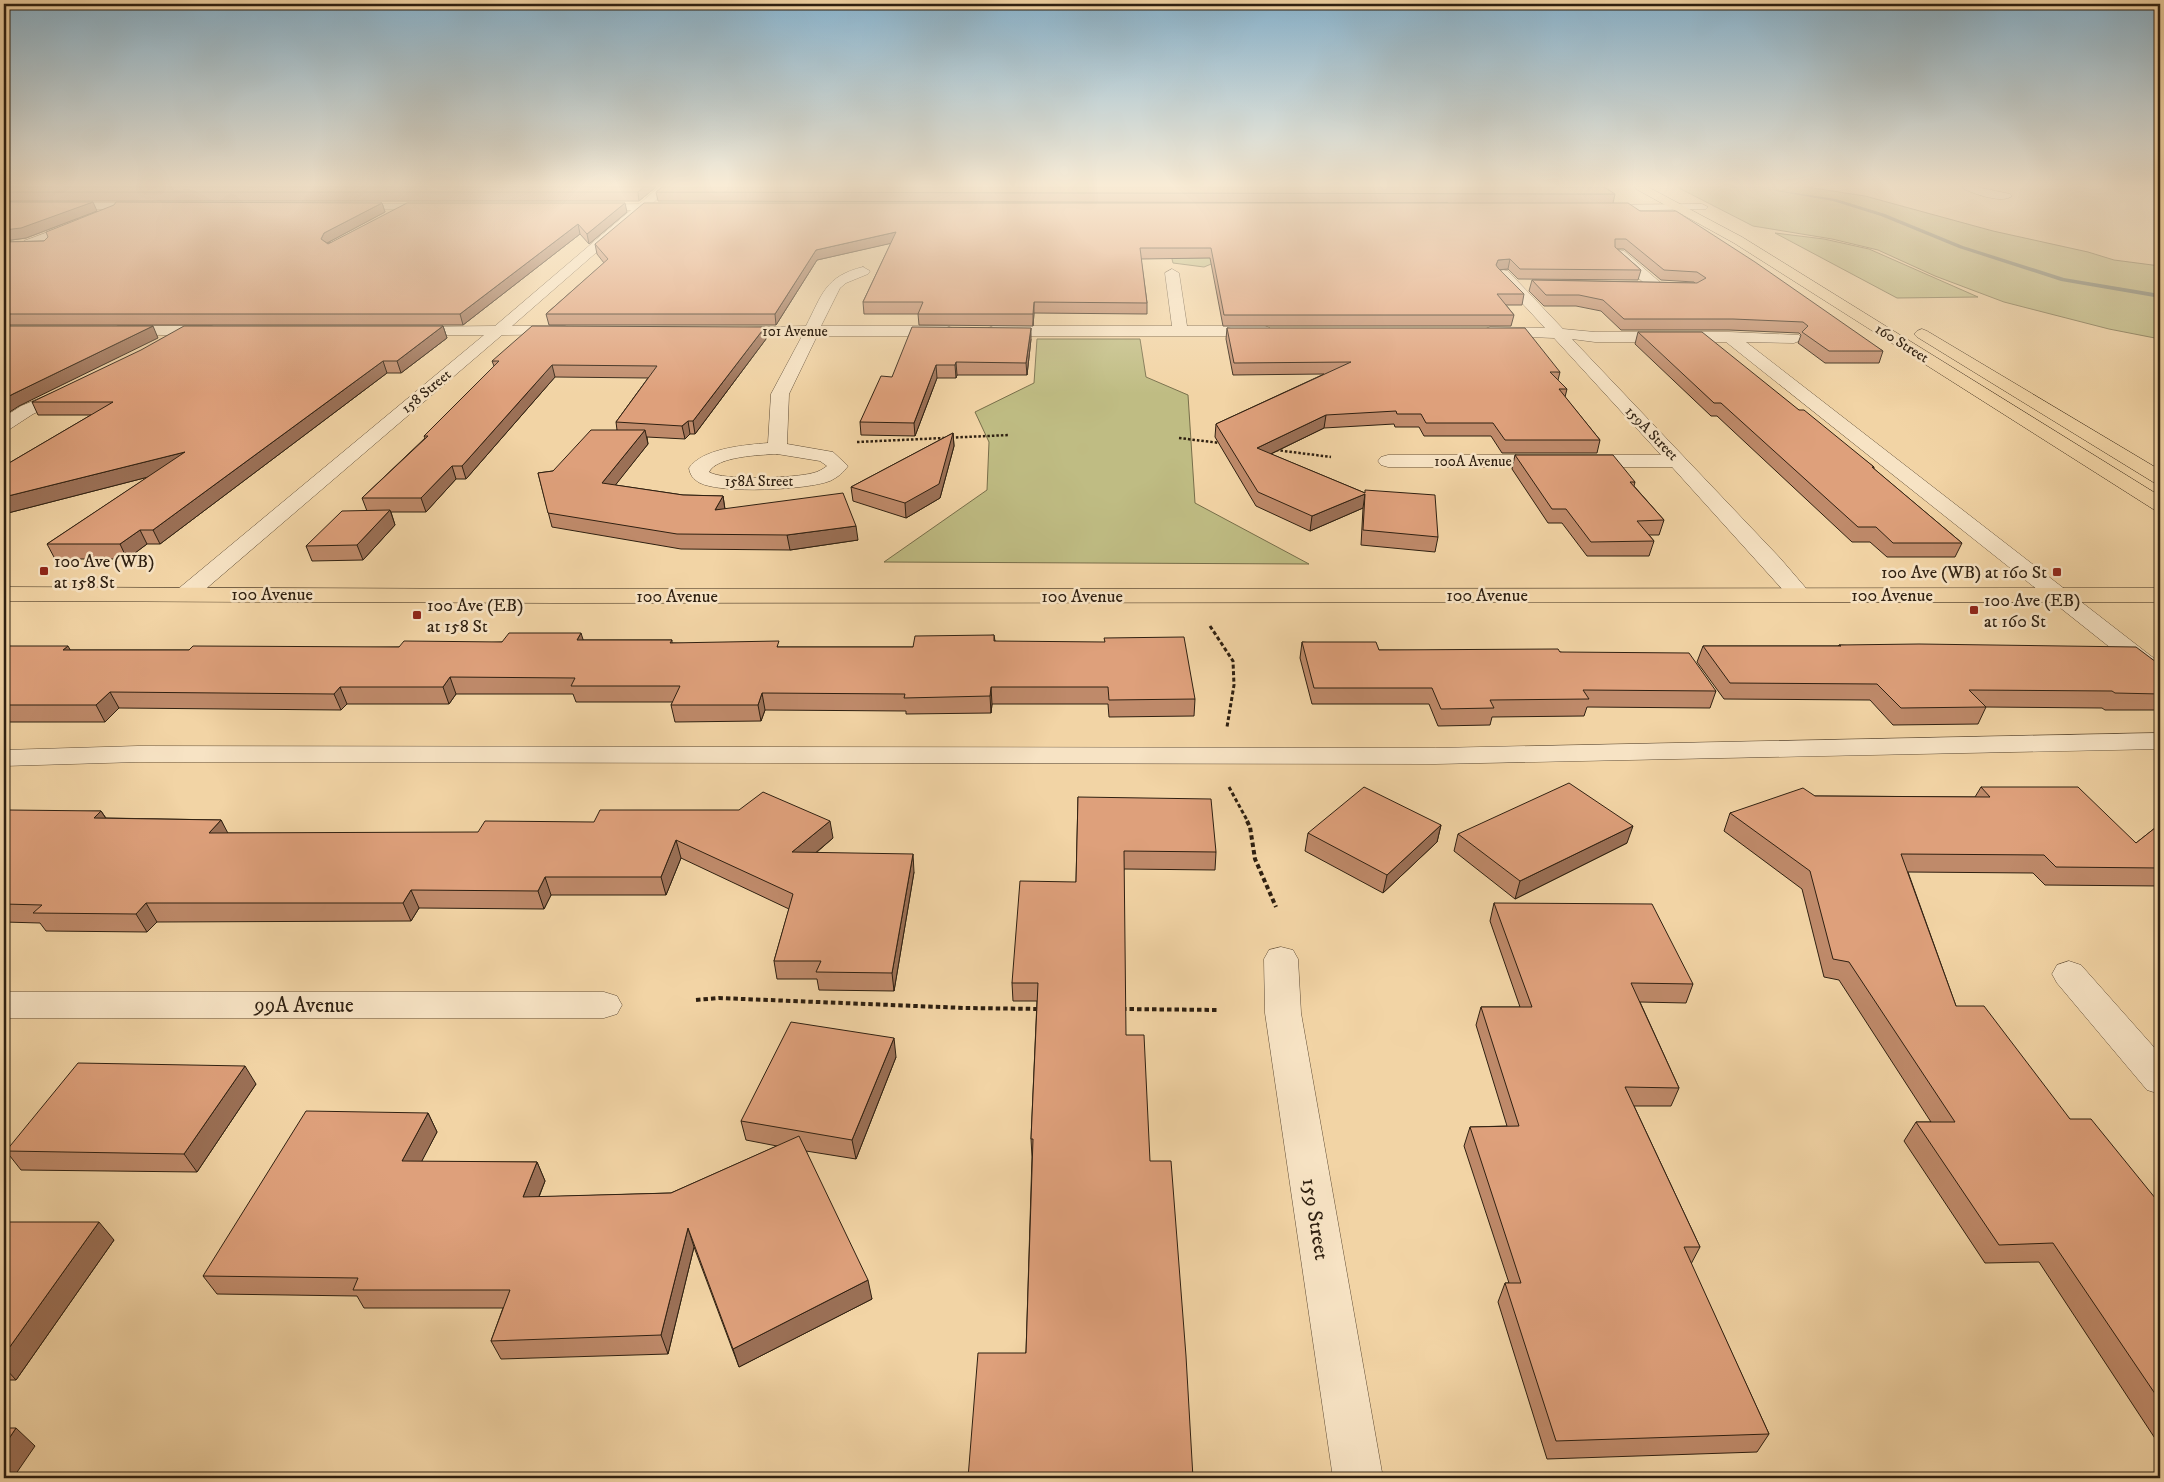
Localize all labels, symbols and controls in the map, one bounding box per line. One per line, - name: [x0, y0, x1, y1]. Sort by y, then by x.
- street label: 160 Street: [1871, 319, 1932, 367]
- street label: 101 Avenue: [762, 322, 828, 341]
- street label: 158 Street: [398, 365, 455, 418]
- street label: 159A Street: [1621, 402, 1682, 465]
- street label: 100A Avenue: [1434, 452, 1512, 471]
- street label: 158A Street: [725, 472, 793, 491]
- place label: 100 Ave (WB) at 158 St: [54, 551, 154, 594]
- place label: 100 Ave (WB) at 160 St: [1881, 562, 2047, 584]
- marker: 100 Ave (WB) at 158 St: [38, 565, 50, 577]
- marker: 100 Ave (WB) at 160 St: [2051, 566, 2063, 578]
- street label: 100 Avenue: [231, 584, 313, 606]
- street label: 100 Avenue: [1446, 585, 1528, 607]
- street label: 100 Avenue: [1851, 585, 1933, 607]
- street label: 100 Avenue: [636, 586, 718, 608]
- street label: 100 Avenue: [1041, 586, 1123, 608]
- place label: 100 Ave (EB) at 160 St: [1984, 590, 2080, 633]
- place label: 100 Ave (EB) at 158 St: [427, 595, 523, 638]
- marker: 100 Ave (EB) at 160 St: [1968, 604, 1980, 616]
- marker: 100 Ave (EB) at 158 St: [411, 609, 423, 621]
- street label: 99A Avenue: [253, 993, 354, 1019]
- street label: 159 Street: [1296, 1176, 1334, 1262]

